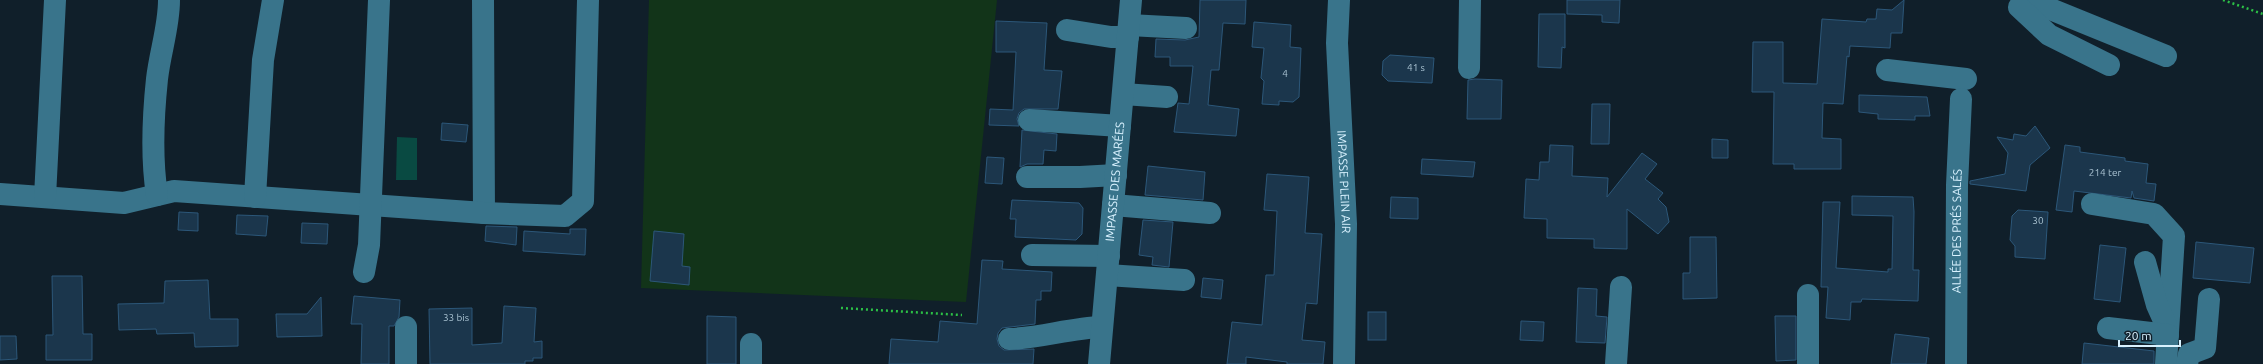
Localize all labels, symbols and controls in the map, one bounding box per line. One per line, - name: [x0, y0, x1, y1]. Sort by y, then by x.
- house number: 41 s: [1407, 62, 1425, 73]
- house number: 4: [1282, 68, 1288, 79]
- street label: IMPASSE DES MARÉES: [1103, 121, 1126, 242]
- street label: IMPASSE PLEIN AIR: [1335, 130, 1353, 234]
- house number: 214 ter: [2089, 167, 2121, 178]
- street label: ALLÉE DES PRÉS SALÉS: [1949, 169, 1964, 293]
- house number: 30: [2032, 215, 2044, 226]
- house number: 33 bis: [443, 312, 469, 323]
- scale bar: [2119, 322, 2180, 348]
- text: 20 m: [2125, 329, 2152, 342]

